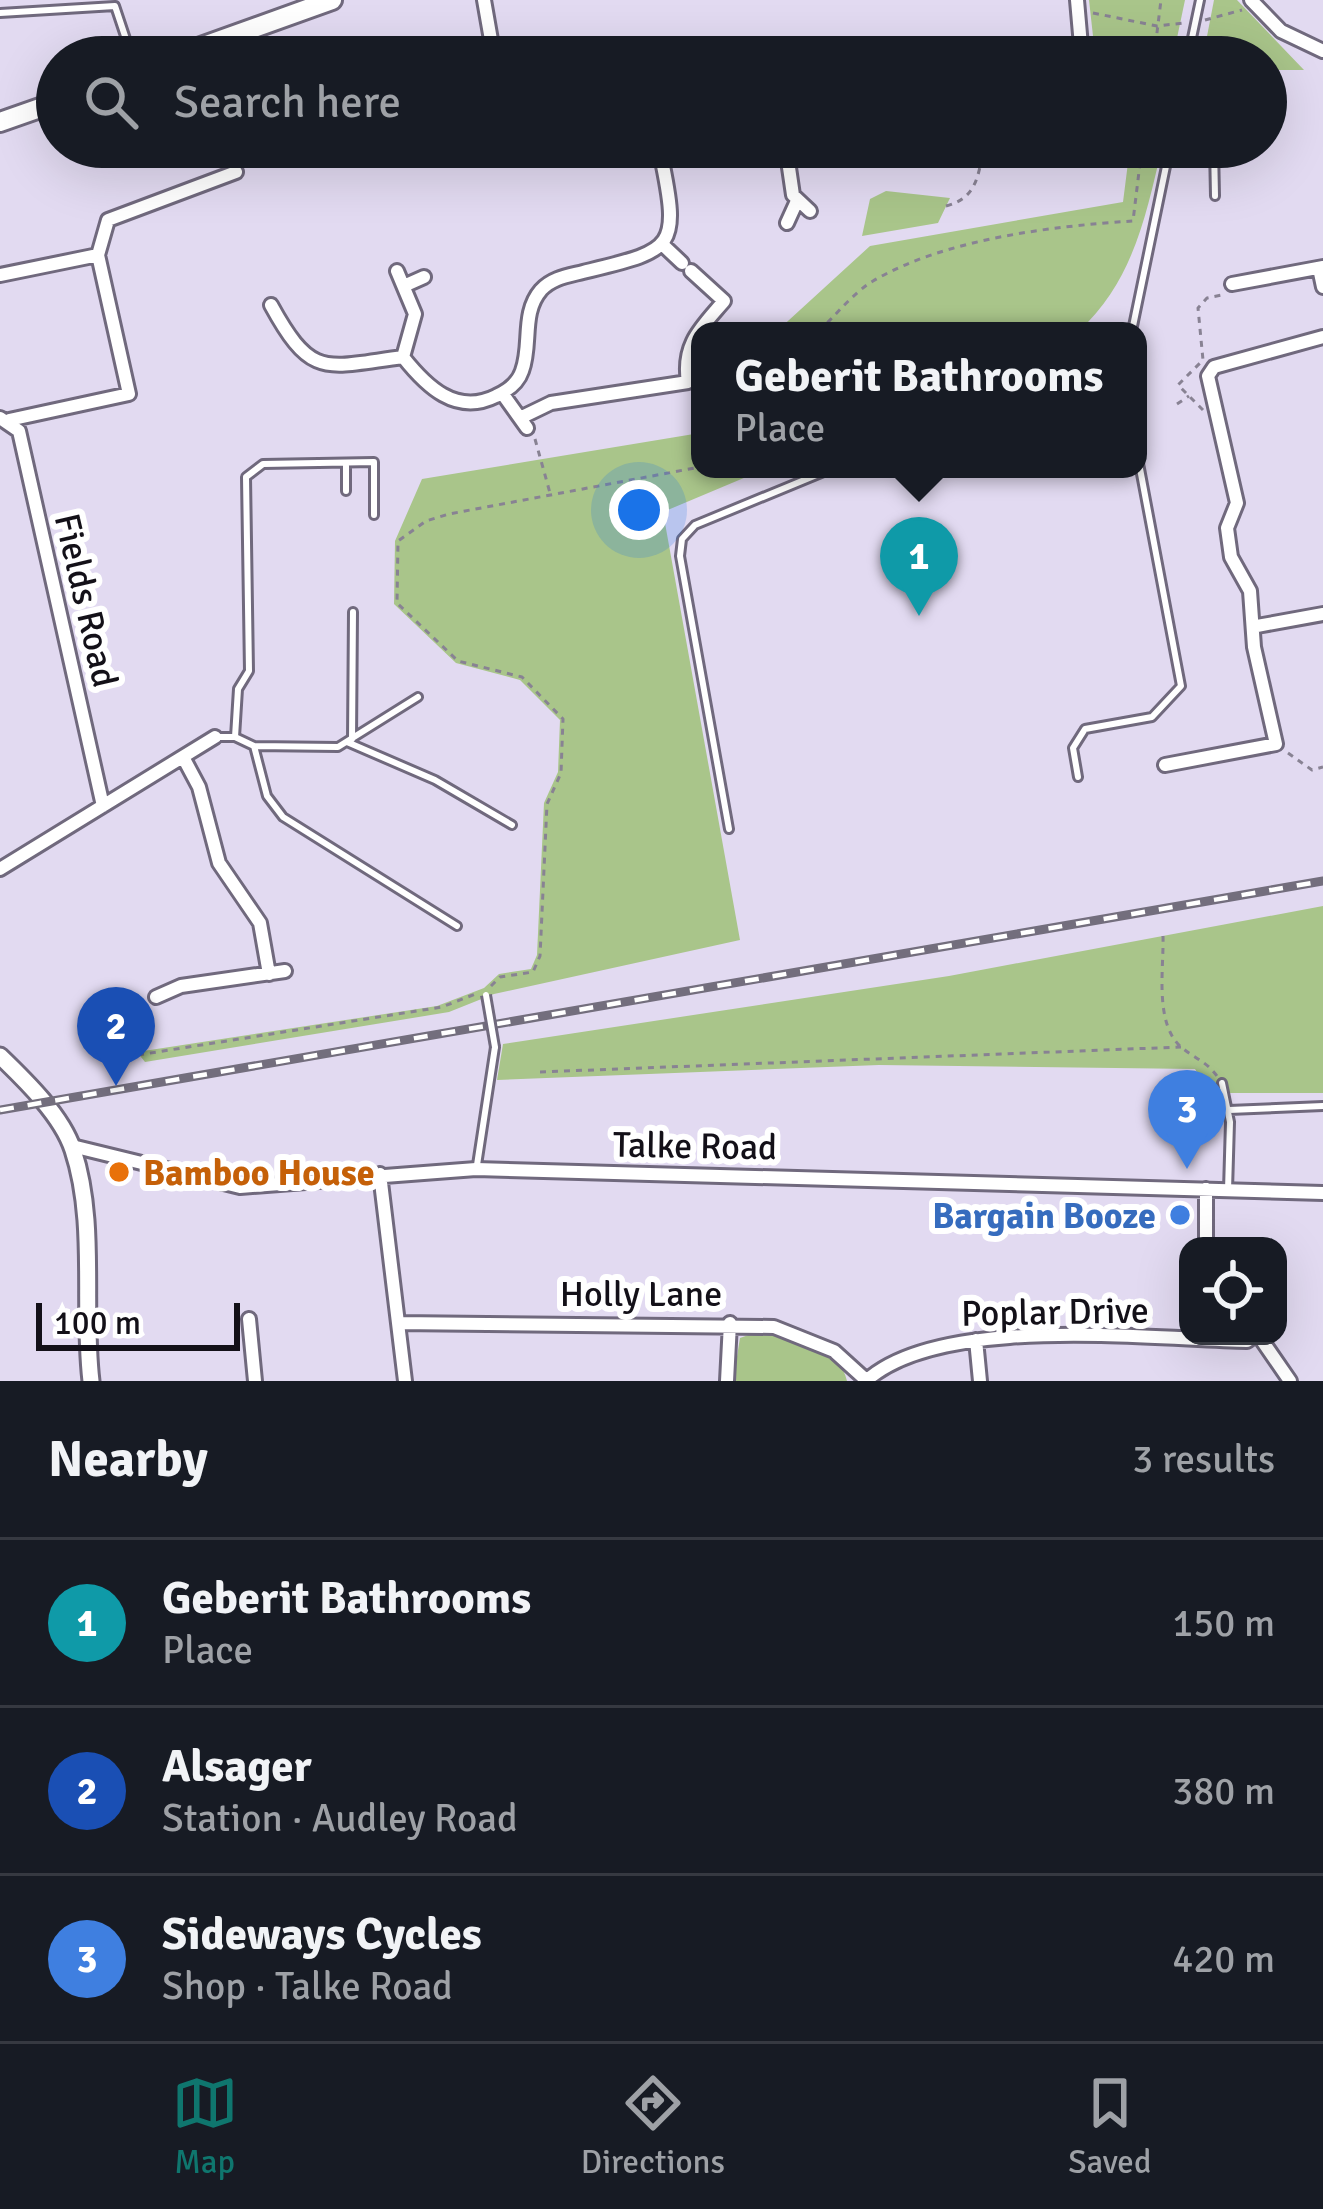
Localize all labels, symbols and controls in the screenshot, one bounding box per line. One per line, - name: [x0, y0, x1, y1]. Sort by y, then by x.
- search box: [36, 36, 1287, 168]
- icon: search: [78, 69, 144, 135]
- text: Search here: [174, 75, 401, 130]
- popup: [691, 322, 1147, 478]
- text: Geberit Bathrooms: [734, 349, 1104, 404]
- text: Place: [734, 404, 825, 452]
- your location: [609, 480, 669, 540]
- street label: Fields Road: [44, 509, 127, 691]
- pin: 1: [880, 517, 958, 616]
- pin: 2: [77, 987, 155, 1086]
- pin: 3: [1148, 1070, 1226, 1169]
- street label: Talke Road: [612, 1123, 777, 1170]
- place label: Bamboo House: [143, 1151, 375, 1196]
- marker: Bamboo House: [106, 1159, 132, 1185]
- place label: Bargain Booze: [932, 1194, 1156, 1239]
- marker: Bargain Booze: [1167, 1202, 1193, 1228]
- map controls: [1179, 1237, 1287, 1345]
- button: locate: [1179, 1237, 1287, 1345]
- street label: Holly Lane: [560, 1272, 722, 1317]
- street label: Poplar Drive: [961, 1288, 1149, 1337]
- scale bar: [36, 1297, 240, 1350]
- text: 100 m: [54, 1303, 141, 1344]
- text: Nearby: [48, 1428, 208, 1491]
- text: 3 results: [1132, 1435, 1275, 1483]
- text: Geberit Bathrooms: [162, 1571, 531, 1626]
- text: 1: [76, 1599, 98, 1647]
- text: 150 m: [1172, 1599, 1275, 1647]
- text: Place: [162, 1626, 253, 1674]
- text: Alsager: [162, 1739, 312, 1794]
- text: 2: [76, 1767, 98, 1815]
- text: 380 m: [1172, 1767, 1275, 1815]
- text: Station · Audley Road: [162, 1794, 518, 1842]
- text: Sideways Cycles: [162, 1907, 482, 1962]
- text: 3: [76, 1935, 98, 1983]
- text: 420 m: [1172, 1935, 1275, 1983]
- text: Shop · Talke Road: [162, 1962, 453, 2010]
- tab: Map: [172, 2070, 238, 2183]
- tab: Directions: [581, 2070, 725, 2183]
- tab: Saved: [1068, 2070, 1151, 2183]

